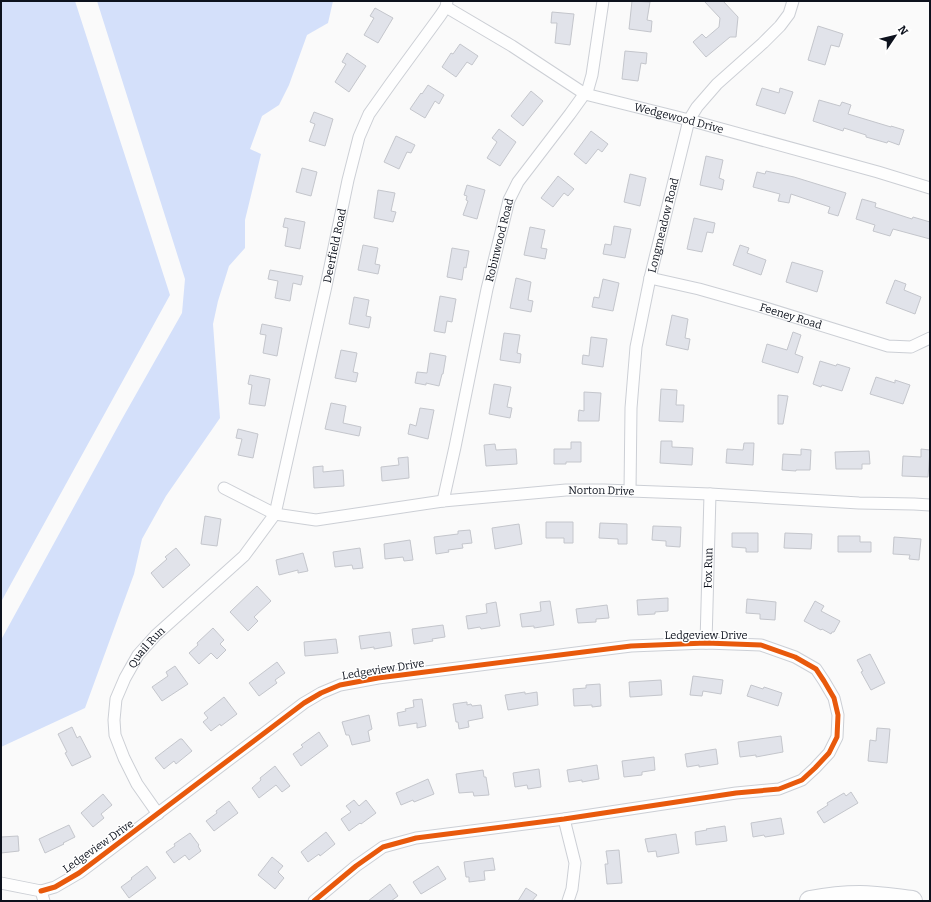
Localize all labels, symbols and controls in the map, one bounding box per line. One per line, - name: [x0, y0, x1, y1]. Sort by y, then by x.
- north arrow: [875, 16, 915, 56]
- text: N: [895, 23, 911, 38]
- street label: Wedgewood Drive: [633, 101, 725, 136]
- street label: Longmeadow Road: [646, 176, 682, 274]
- street label: Robinwood Road: [483, 197, 516, 283]
- street label: Deerfield Road: [321, 207, 349, 284]
- street label: Feeney Road: [758, 301, 824, 332]
- street label: Norton Drive: [568, 484, 635, 498]
- street label: Fox Run: [701, 547, 716, 589]
- street label: Quail Run: [126, 624, 168, 671]
- street label: Ledgeview Drive: [664, 629, 748, 642]
- street label: Ledgeview Drive: [341, 657, 425, 682]
- street label: Ledgeview Drive: [60, 817, 136, 876]

